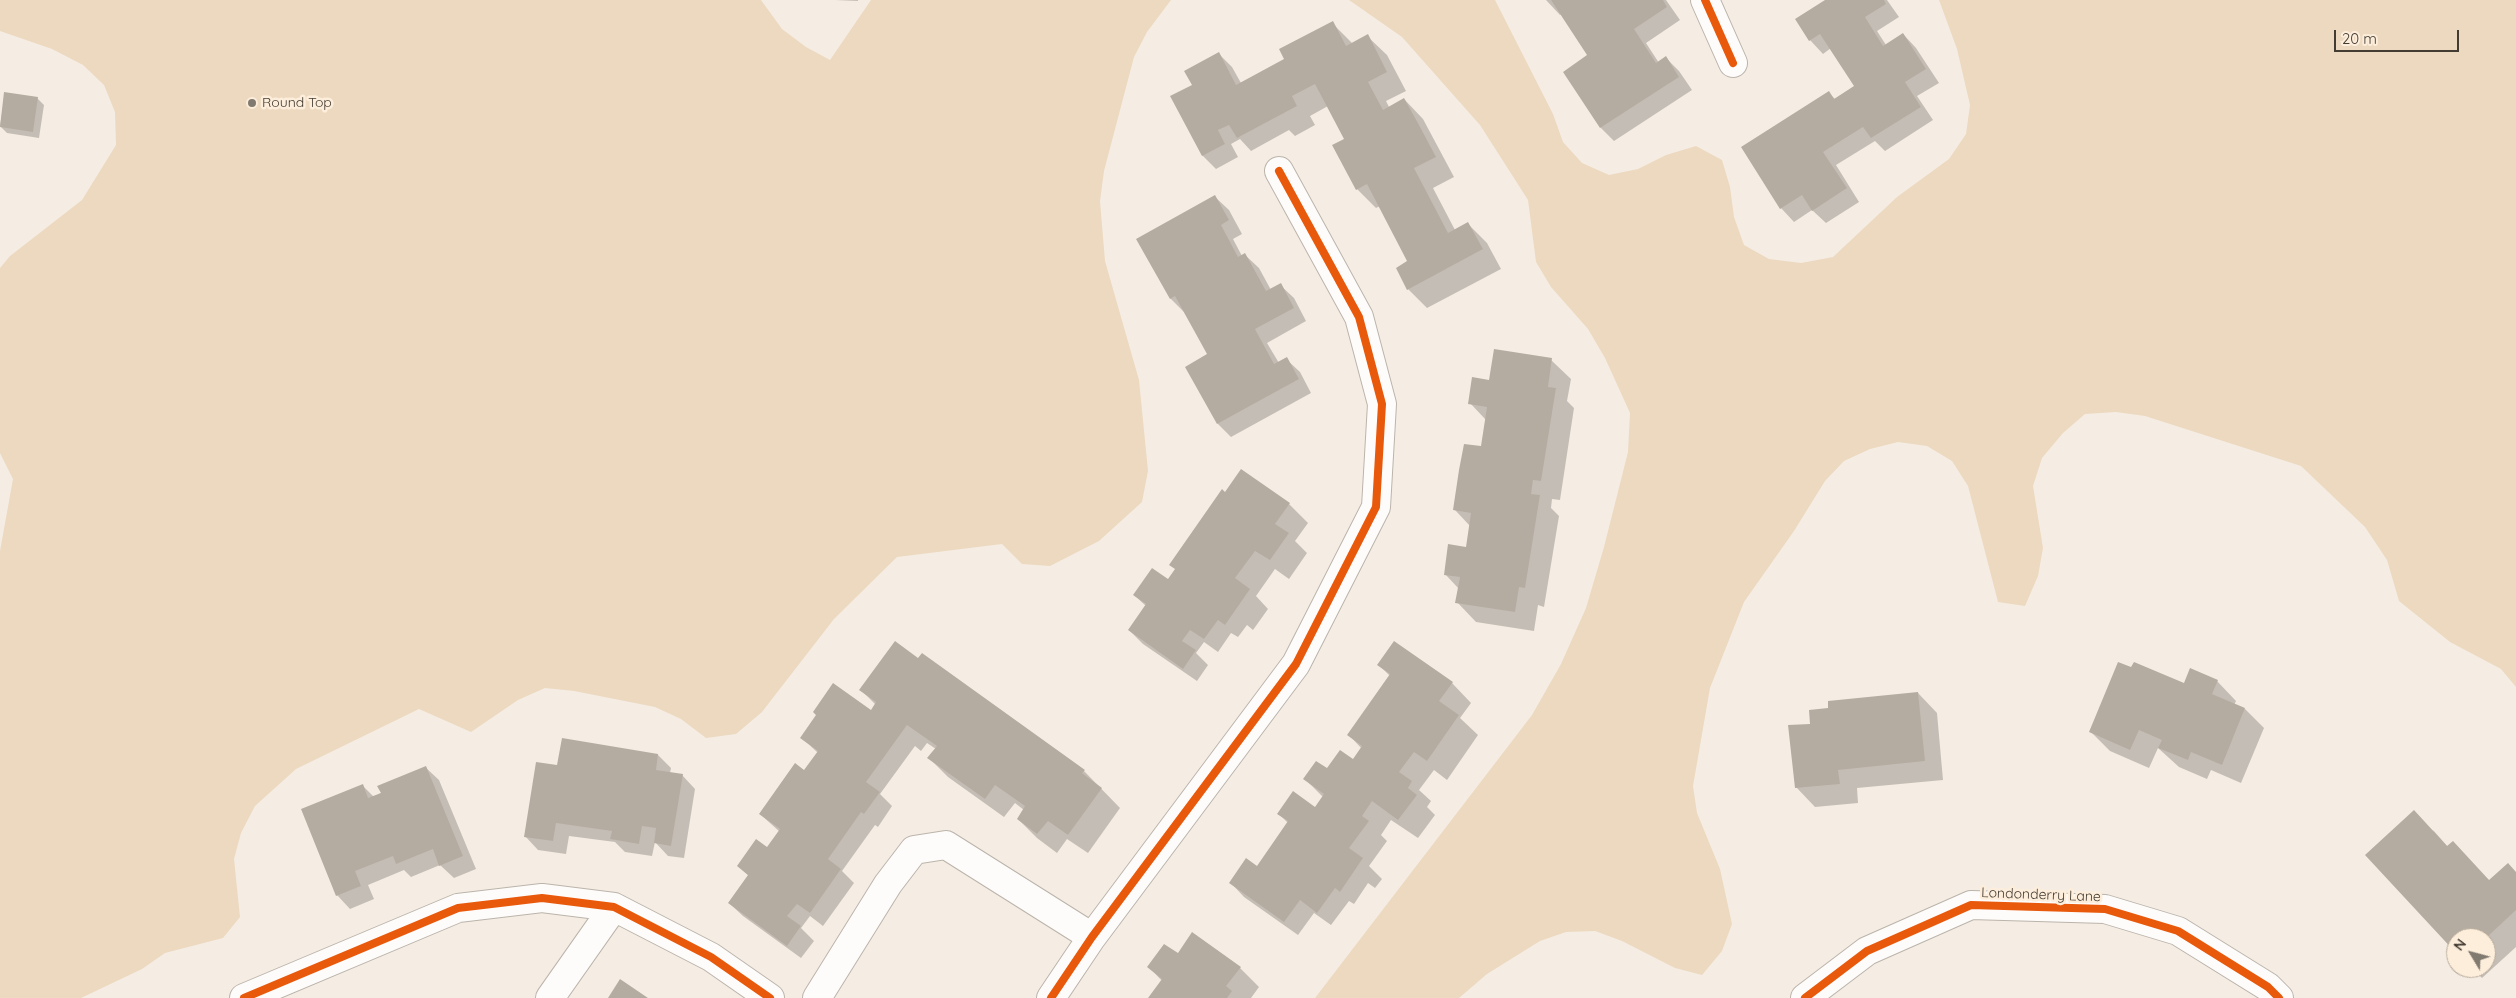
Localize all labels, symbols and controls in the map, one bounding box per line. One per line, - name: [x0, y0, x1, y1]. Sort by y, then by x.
- scale bar: [2336, 20, 2461, 52]
- text: 20 m: [2342, 29, 2377, 48]
- place label: Round Top: [262, 95, 332, 111]
- marker: Round Top: [246, 97, 258, 109]
- street label: Londonderry Lane: [1981, 885, 2101, 905]
- north arrow: [2446, 928, 2496, 978]
- text: N: [2450, 935, 2470, 954]

